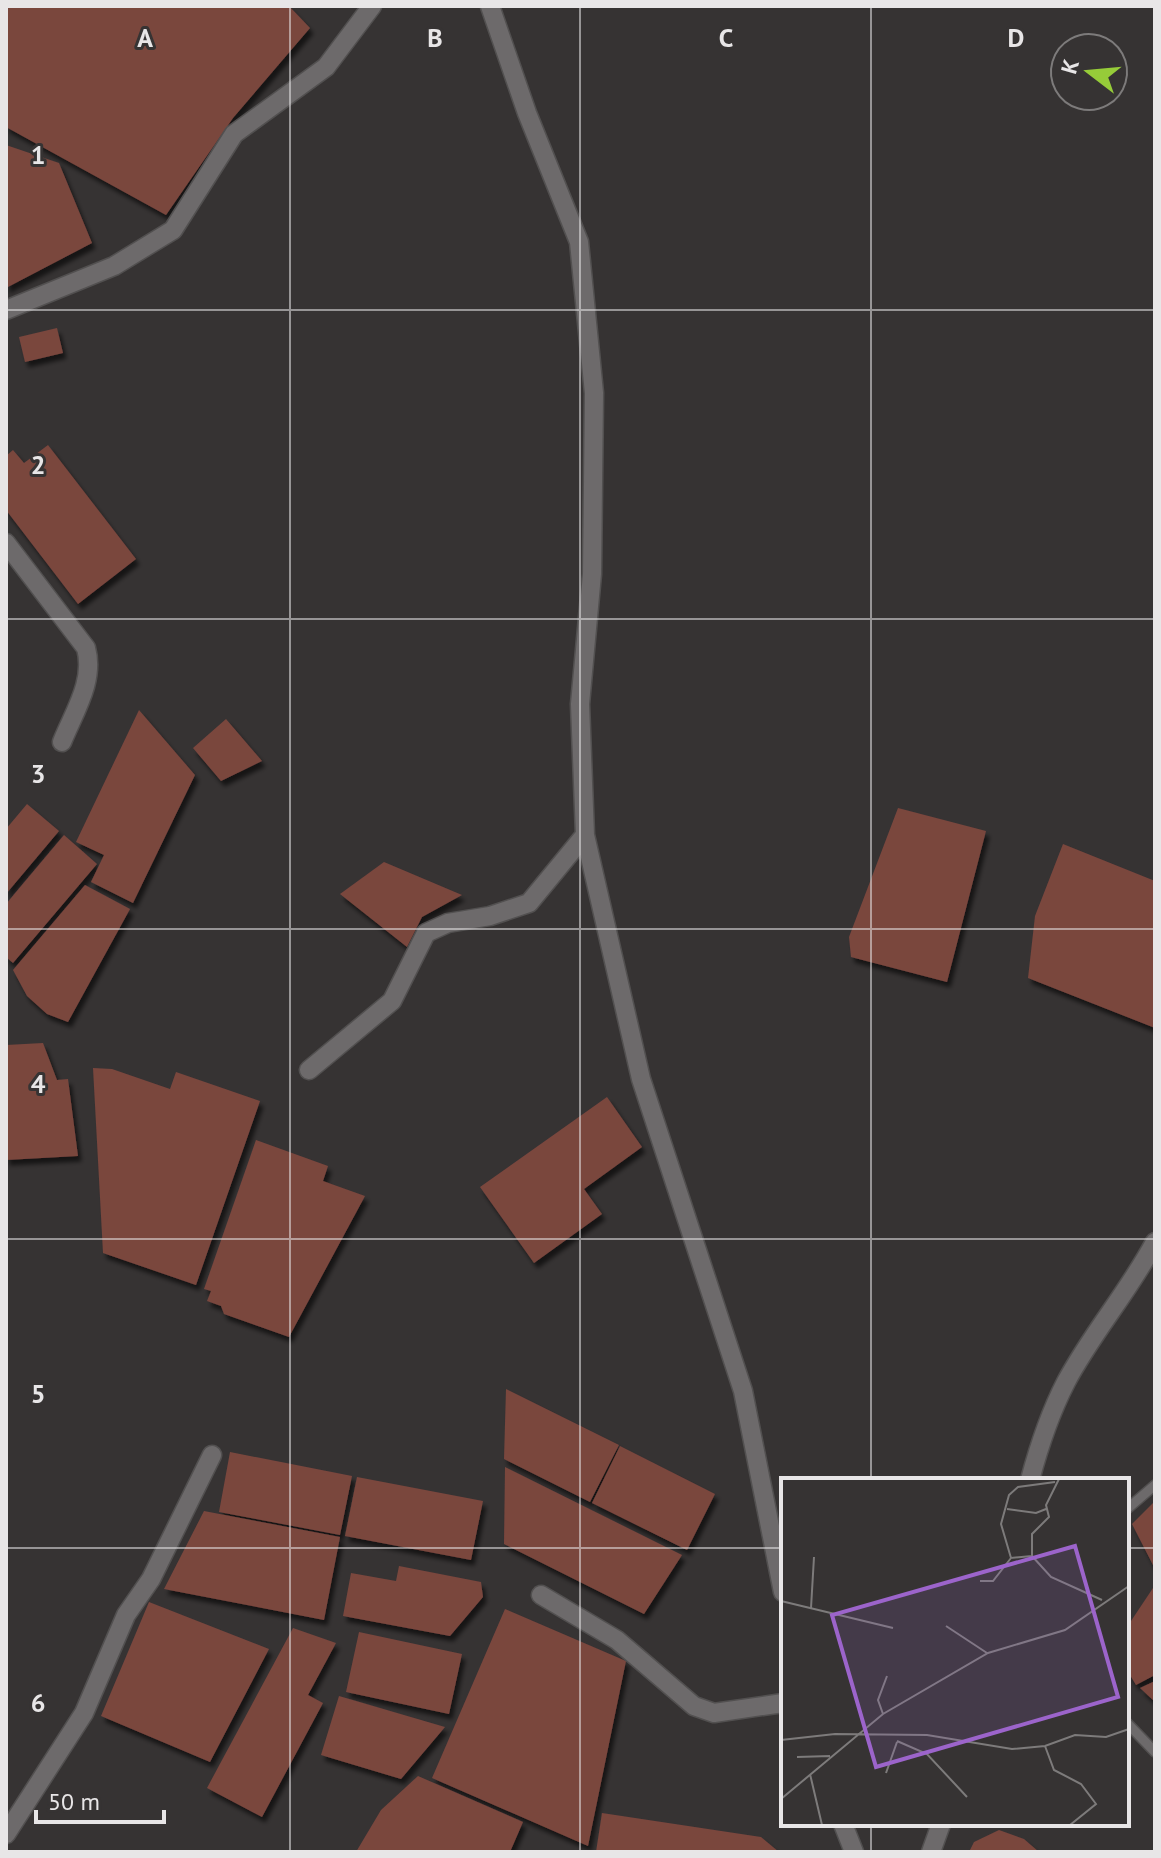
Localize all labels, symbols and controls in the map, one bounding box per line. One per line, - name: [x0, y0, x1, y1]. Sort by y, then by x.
- text: A: [137, 21, 153, 54]
- text: B: [427, 21, 443, 54]
- text: C: [719, 21, 733, 54]
- text: D: [1008, 21, 1024, 54]
- north arrow: [1049, 32, 1129, 112]
- text: K: [1054, 56, 1085, 77]
- text: 1: [31, 138, 45, 171]
- text: 2: [31, 448, 45, 481]
- text: 3: [31, 757, 45, 790]
- text: 4: [31, 1067, 46, 1100]
- text: 5: [31, 1377, 45, 1410]
- inset map: [781, 1478, 1129, 1826]
- text: 6: [31, 1686, 45, 1719]
- scale bar: [36, 1774, 164, 1824]
- text: 50 m: [48, 1786, 100, 1817]

